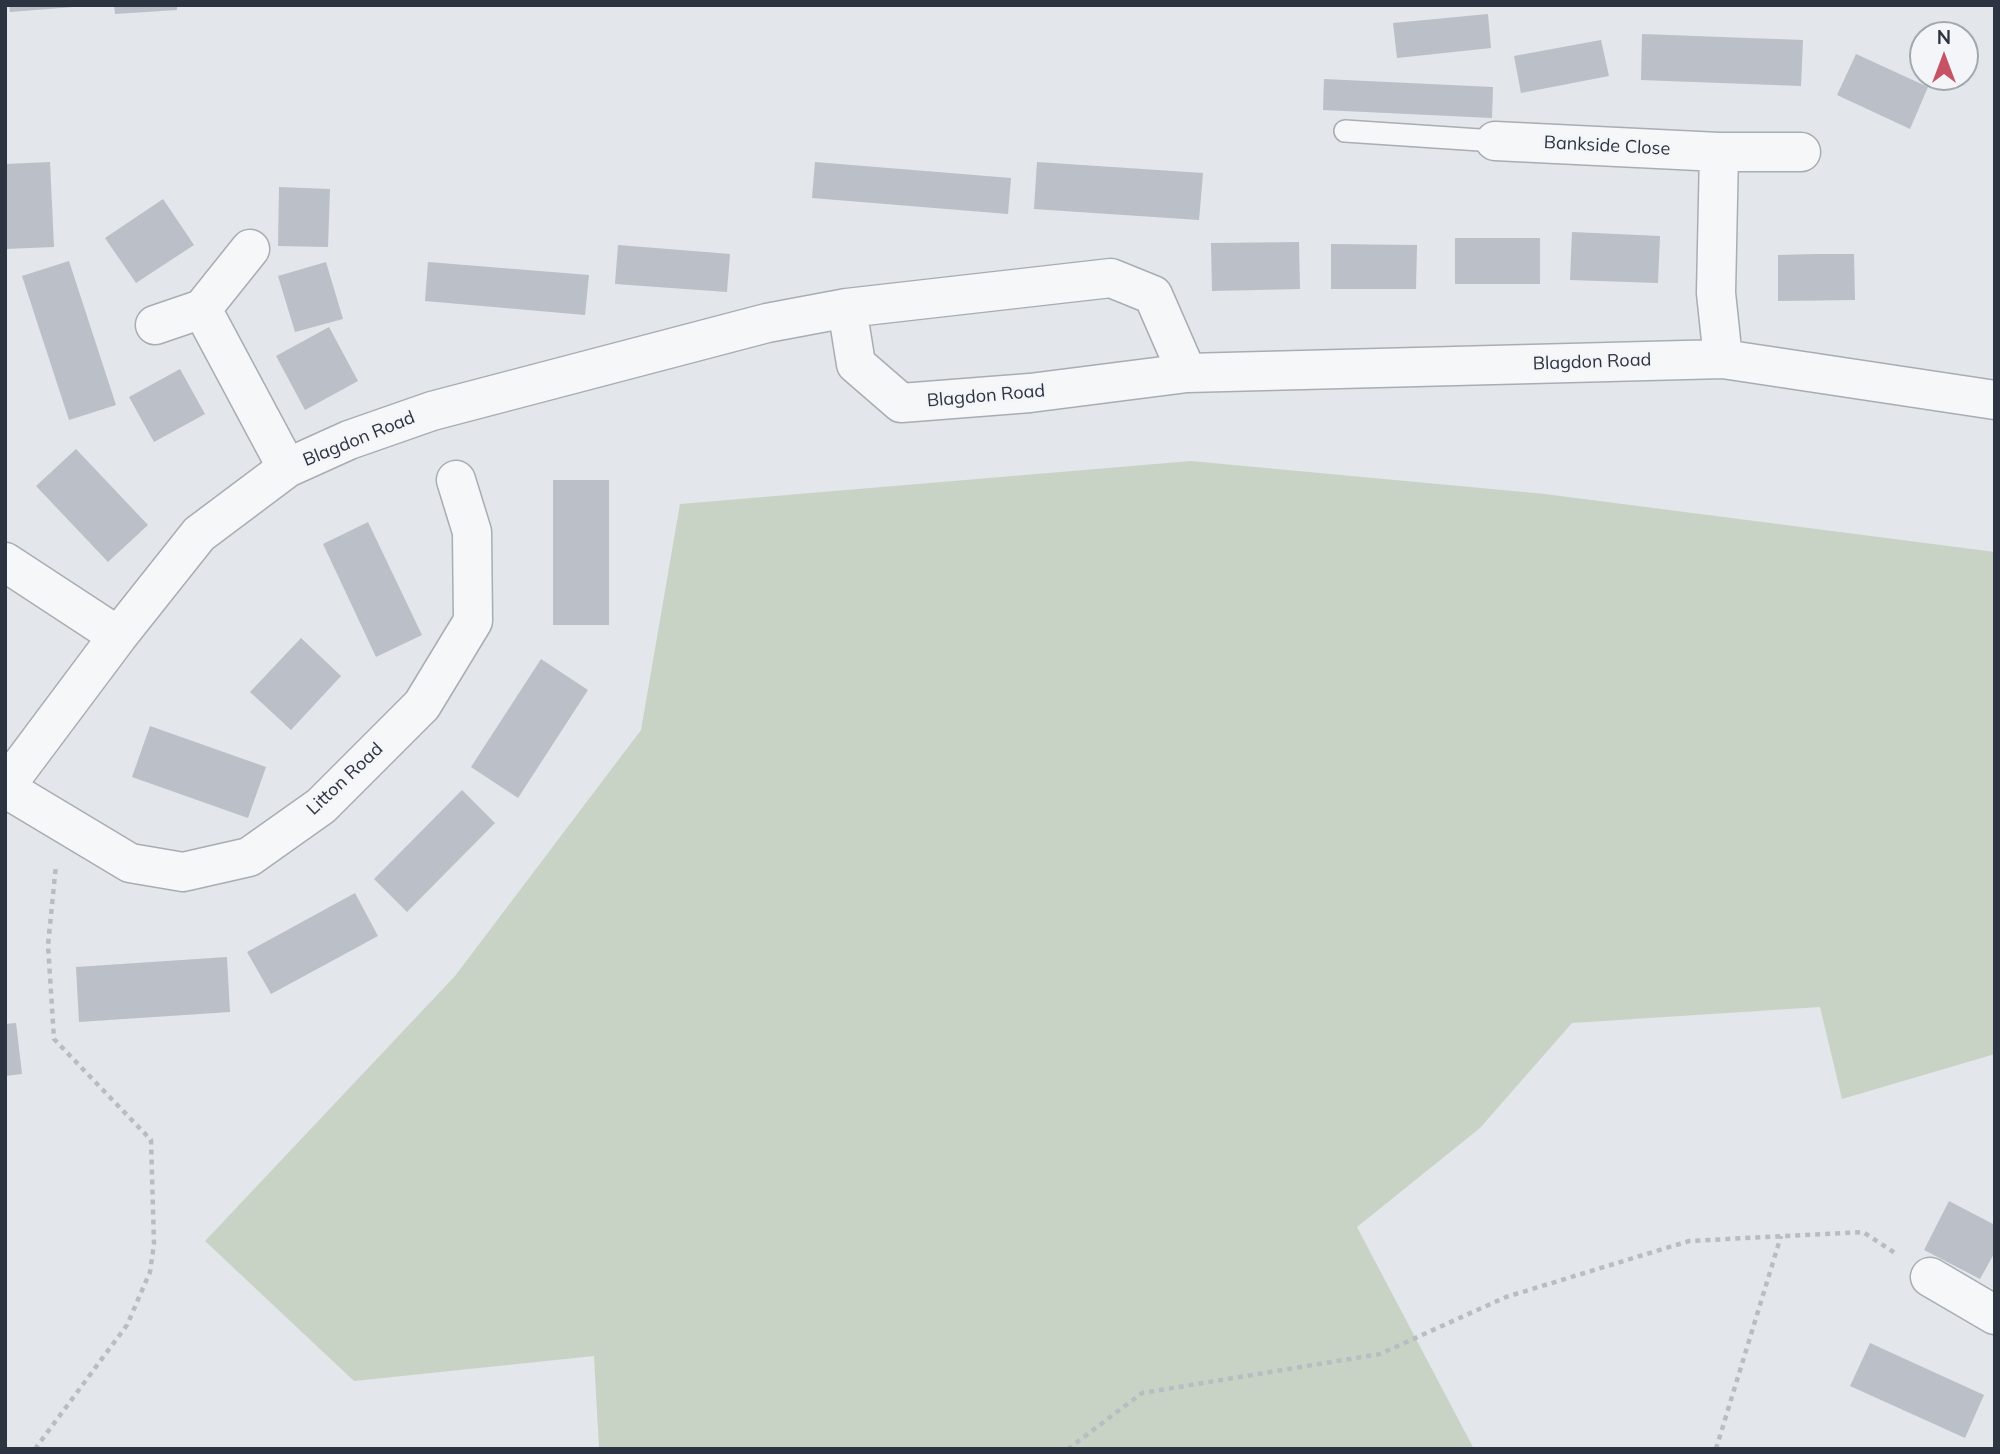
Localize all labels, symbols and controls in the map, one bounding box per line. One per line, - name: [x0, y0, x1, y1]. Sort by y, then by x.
- north arrow: [1909, 21, 1979, 91]
- text: N: [1937, 25, 1951, 49]
- street label: Bankside Close: [1543, 132, 1671, 160]
- street label: Blagdon Road: [1532, 349, 1652, 375]
- street label: Blagdon Road: [926, 380, 1046, 412]
- street label: Blagdon Road: [300, 407, 418, 471]
- street label: Litton Road: [303, 738, 387, 820]

